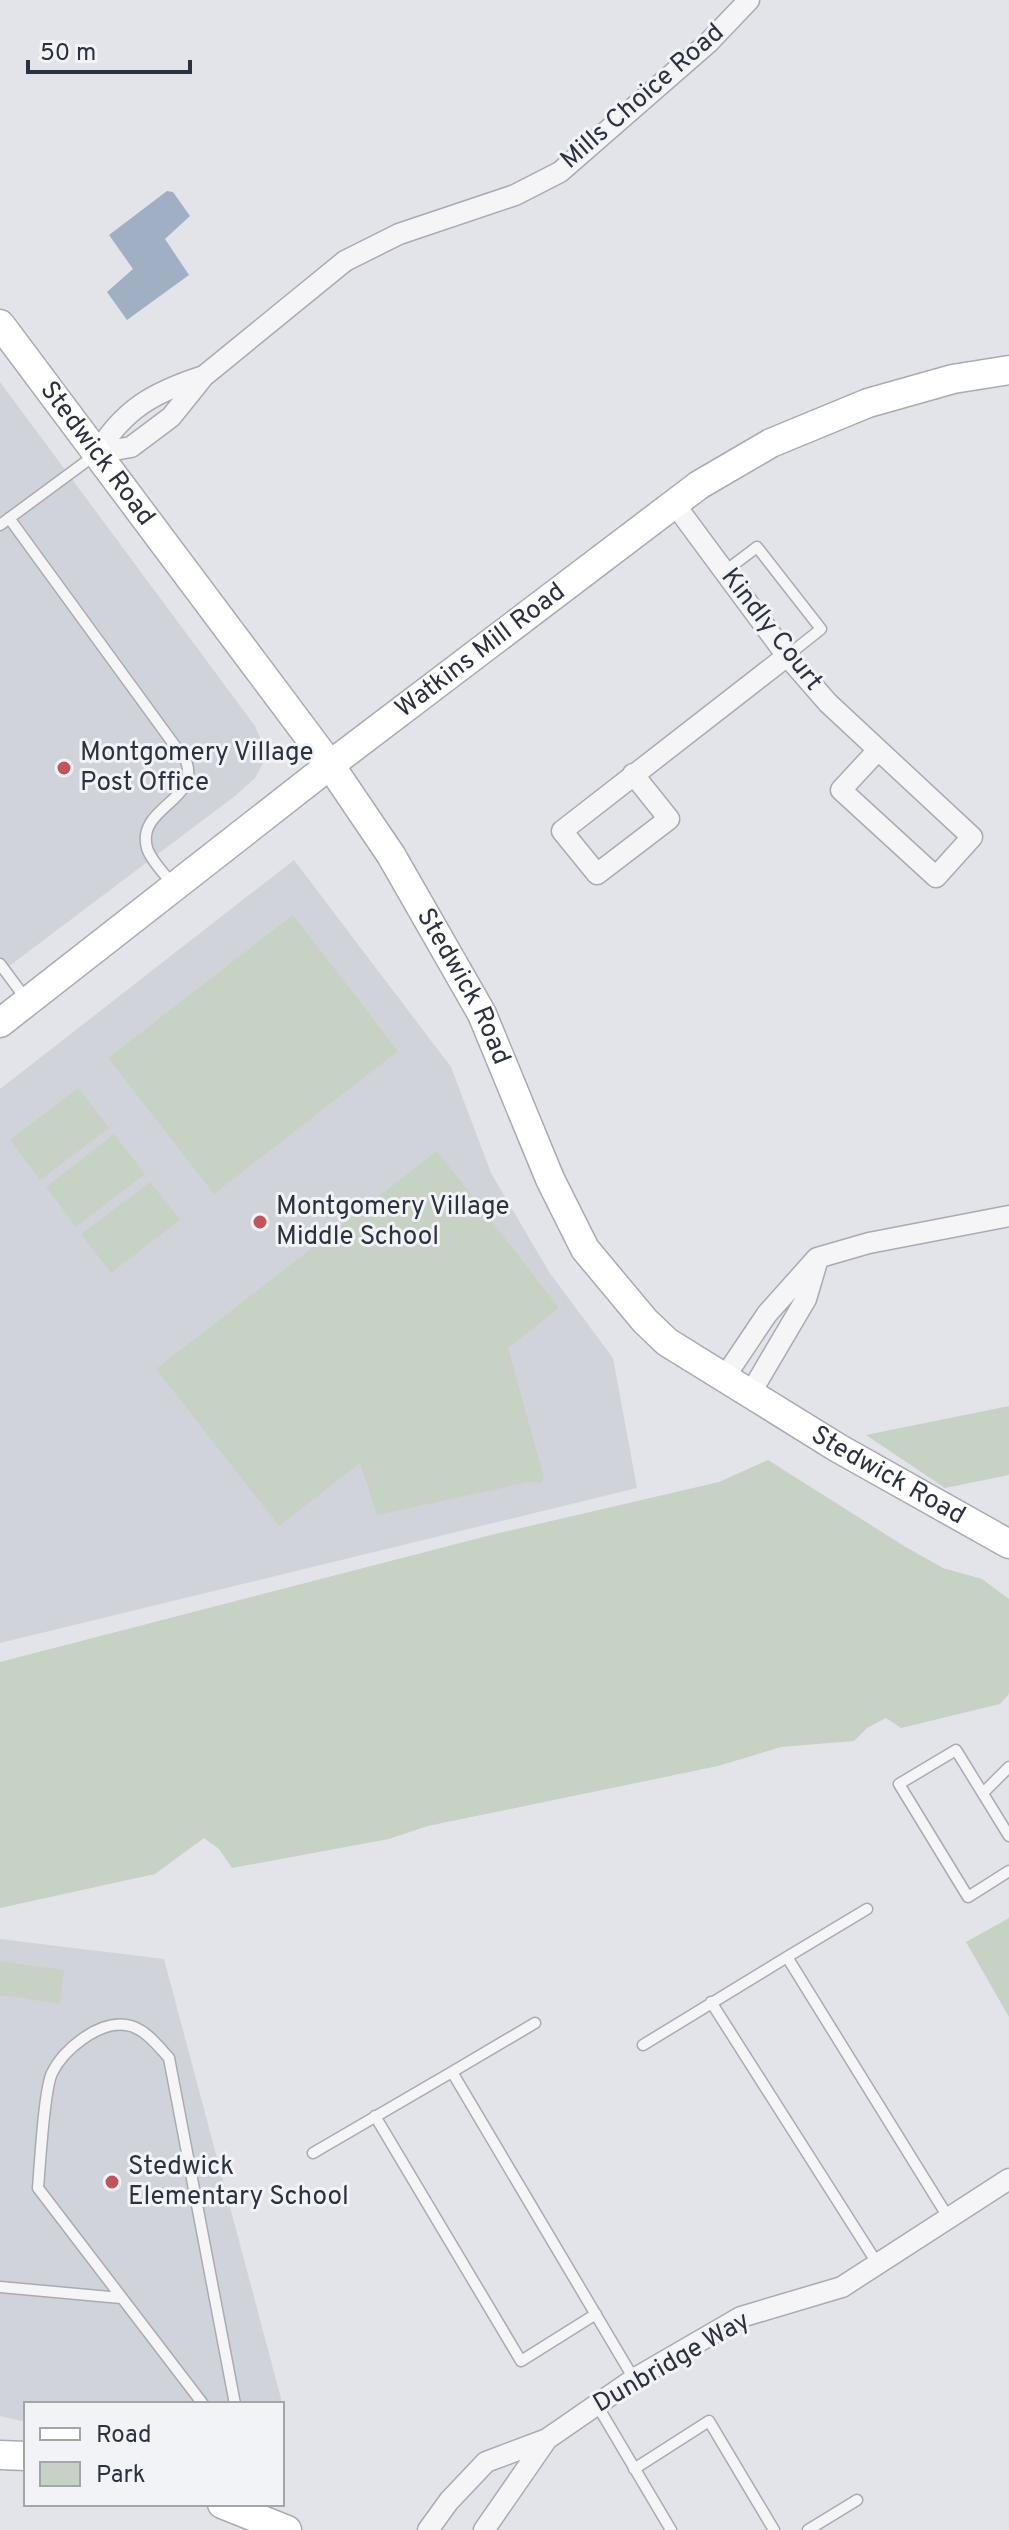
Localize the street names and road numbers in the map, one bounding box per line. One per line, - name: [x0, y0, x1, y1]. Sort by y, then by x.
- street label: Mills Choice Road: [554, 17, 732, 177]
- street label: Stedwick Road: [32, 375, 162, 533]
- street label: Kindly Court: [713, 562, 829, 698]
- street label: Watkins Mill Road: [389, 576, 572, 726]
- street label: Stedwick Road: [409, 903, 518, 1070]
- street label: Stedwick Road: [805, 1419, 971, 1533]
- street label: Dunbridge Way: [588, 2305, 756, 2421]

